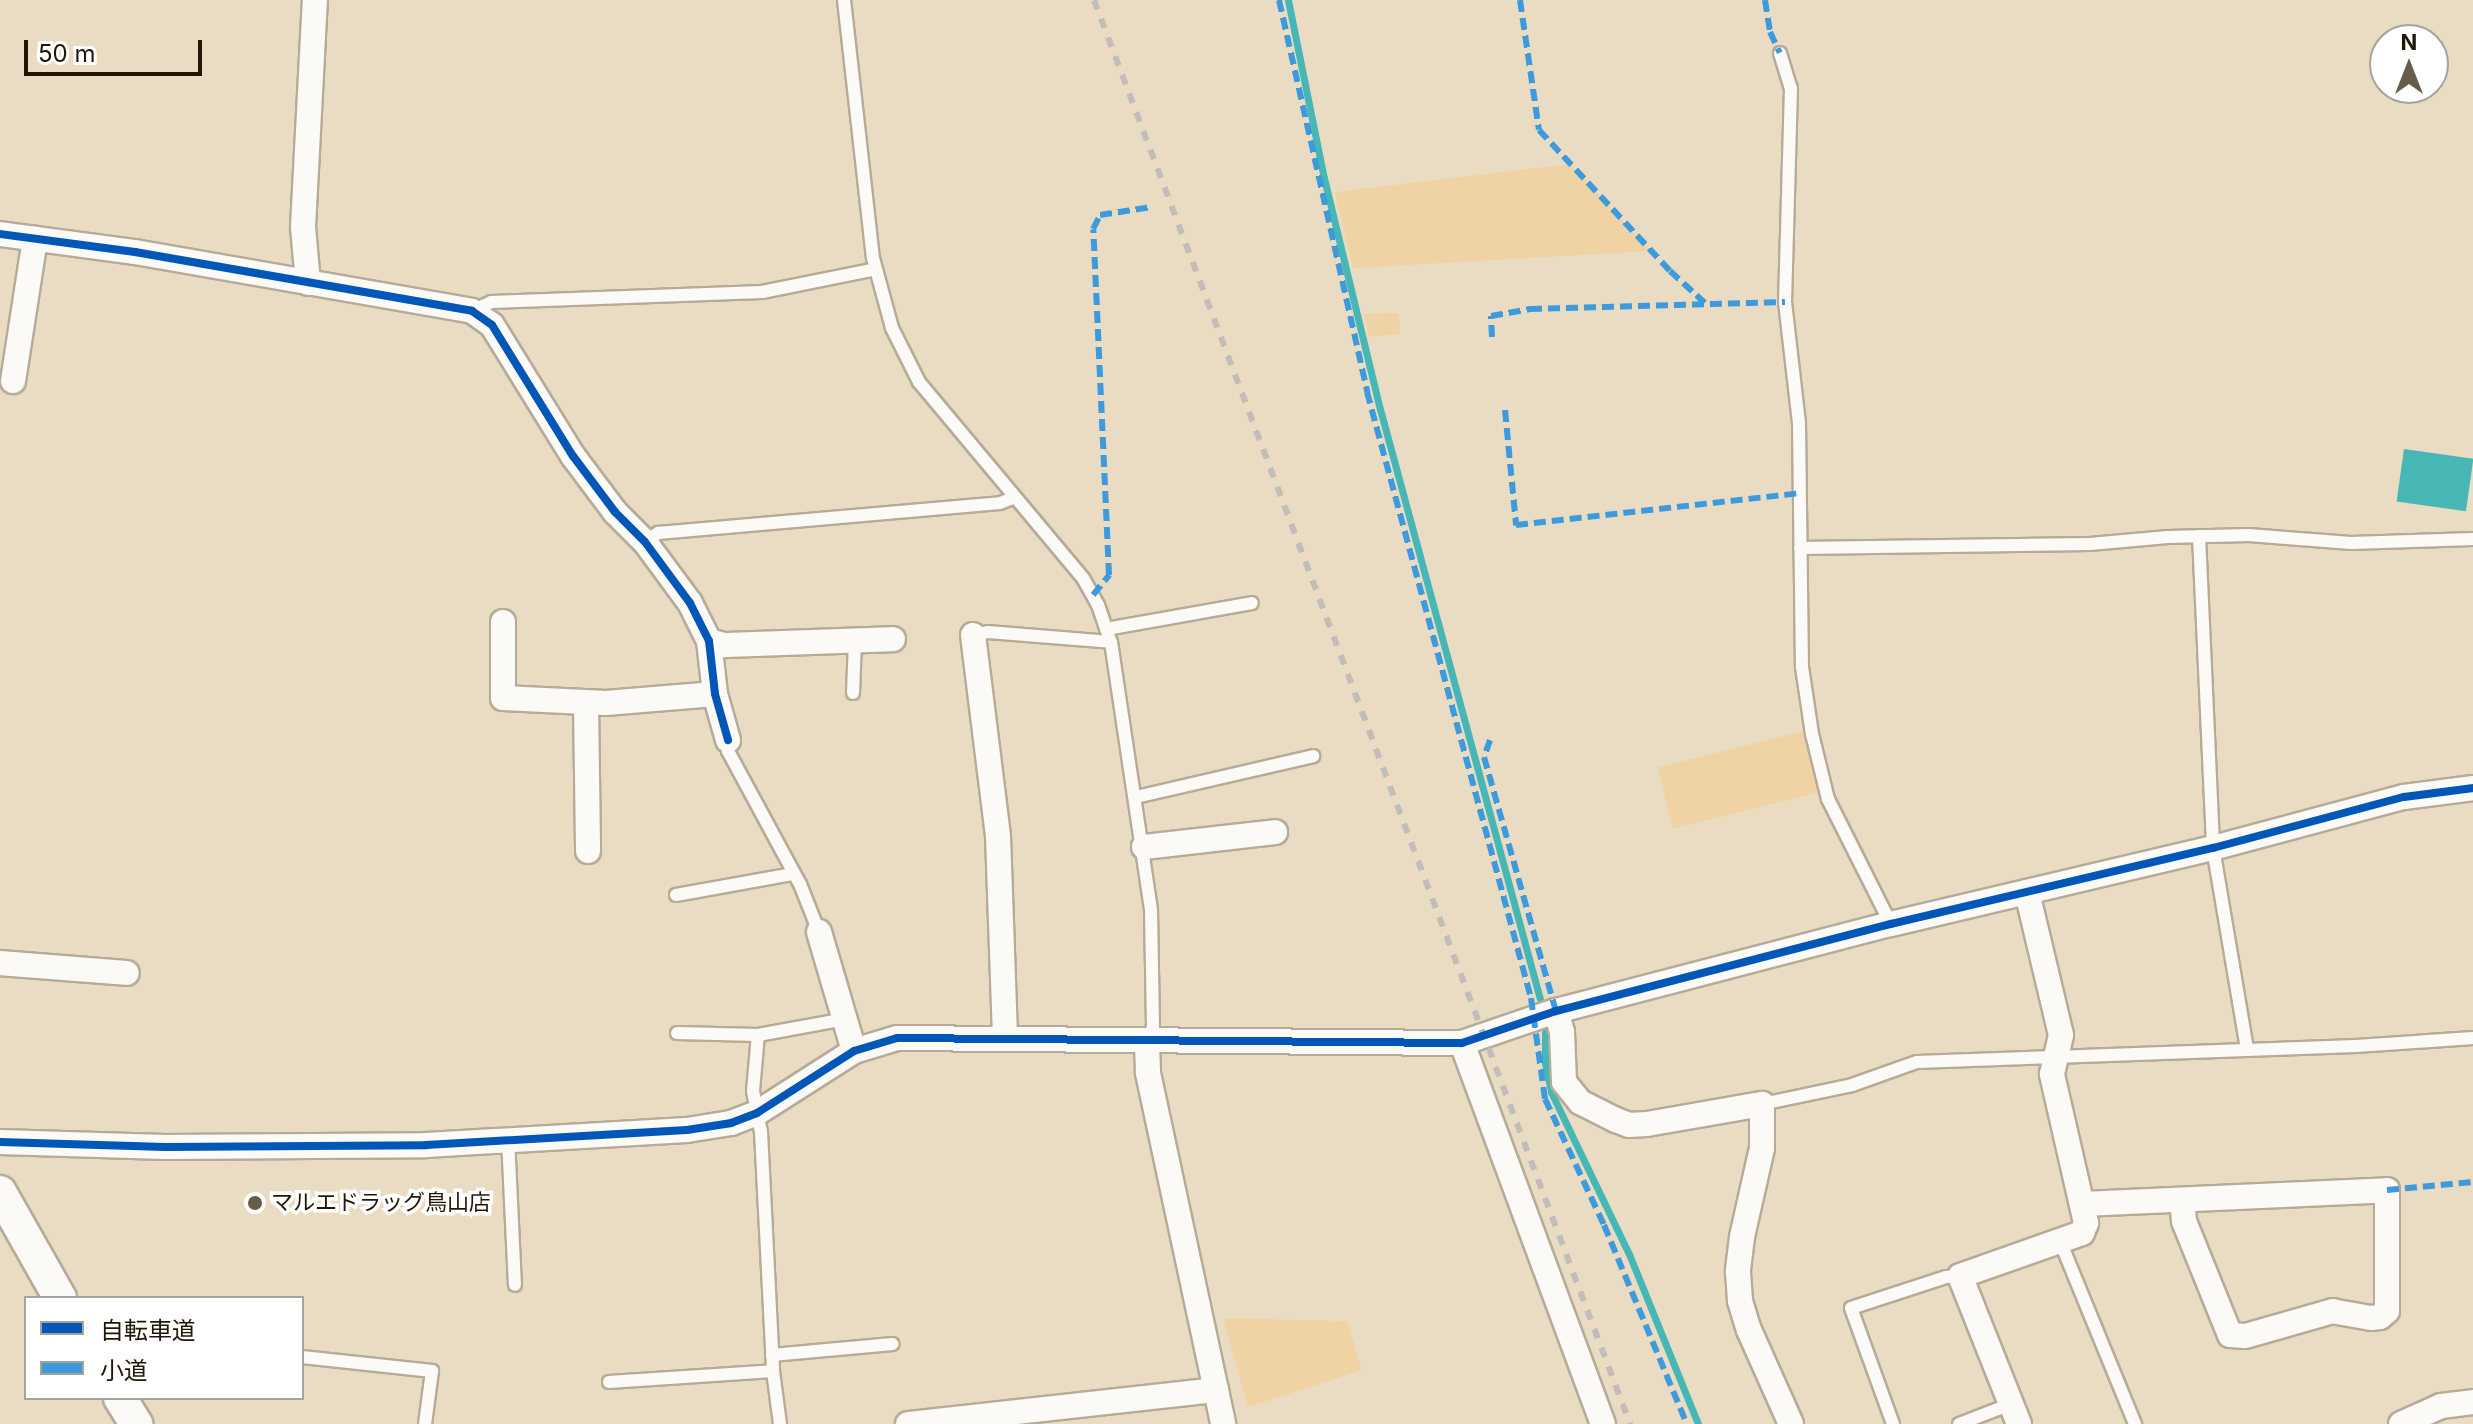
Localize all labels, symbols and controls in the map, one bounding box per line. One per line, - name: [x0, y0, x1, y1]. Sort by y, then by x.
- scale bar: [28, 24, 206, 74]
- north arrow: [2369, 24, 2449, 104]
- text: N: [2401, 29, 2417, 55]
- text: 50 m: [38, 39, 96, 68]
- place label: マルエドラッグ鳥山店: [271, 1190, 491, 1216]
- marker: マルエドラッグ鳥山店: [246, 1194, 264, 1212]
- legend: [24, 1296, 304, 1400]
- text: 自転車道: [100, 1316, 196, 1345]
- text: 小道: [100, 1356, 148, 1385]

